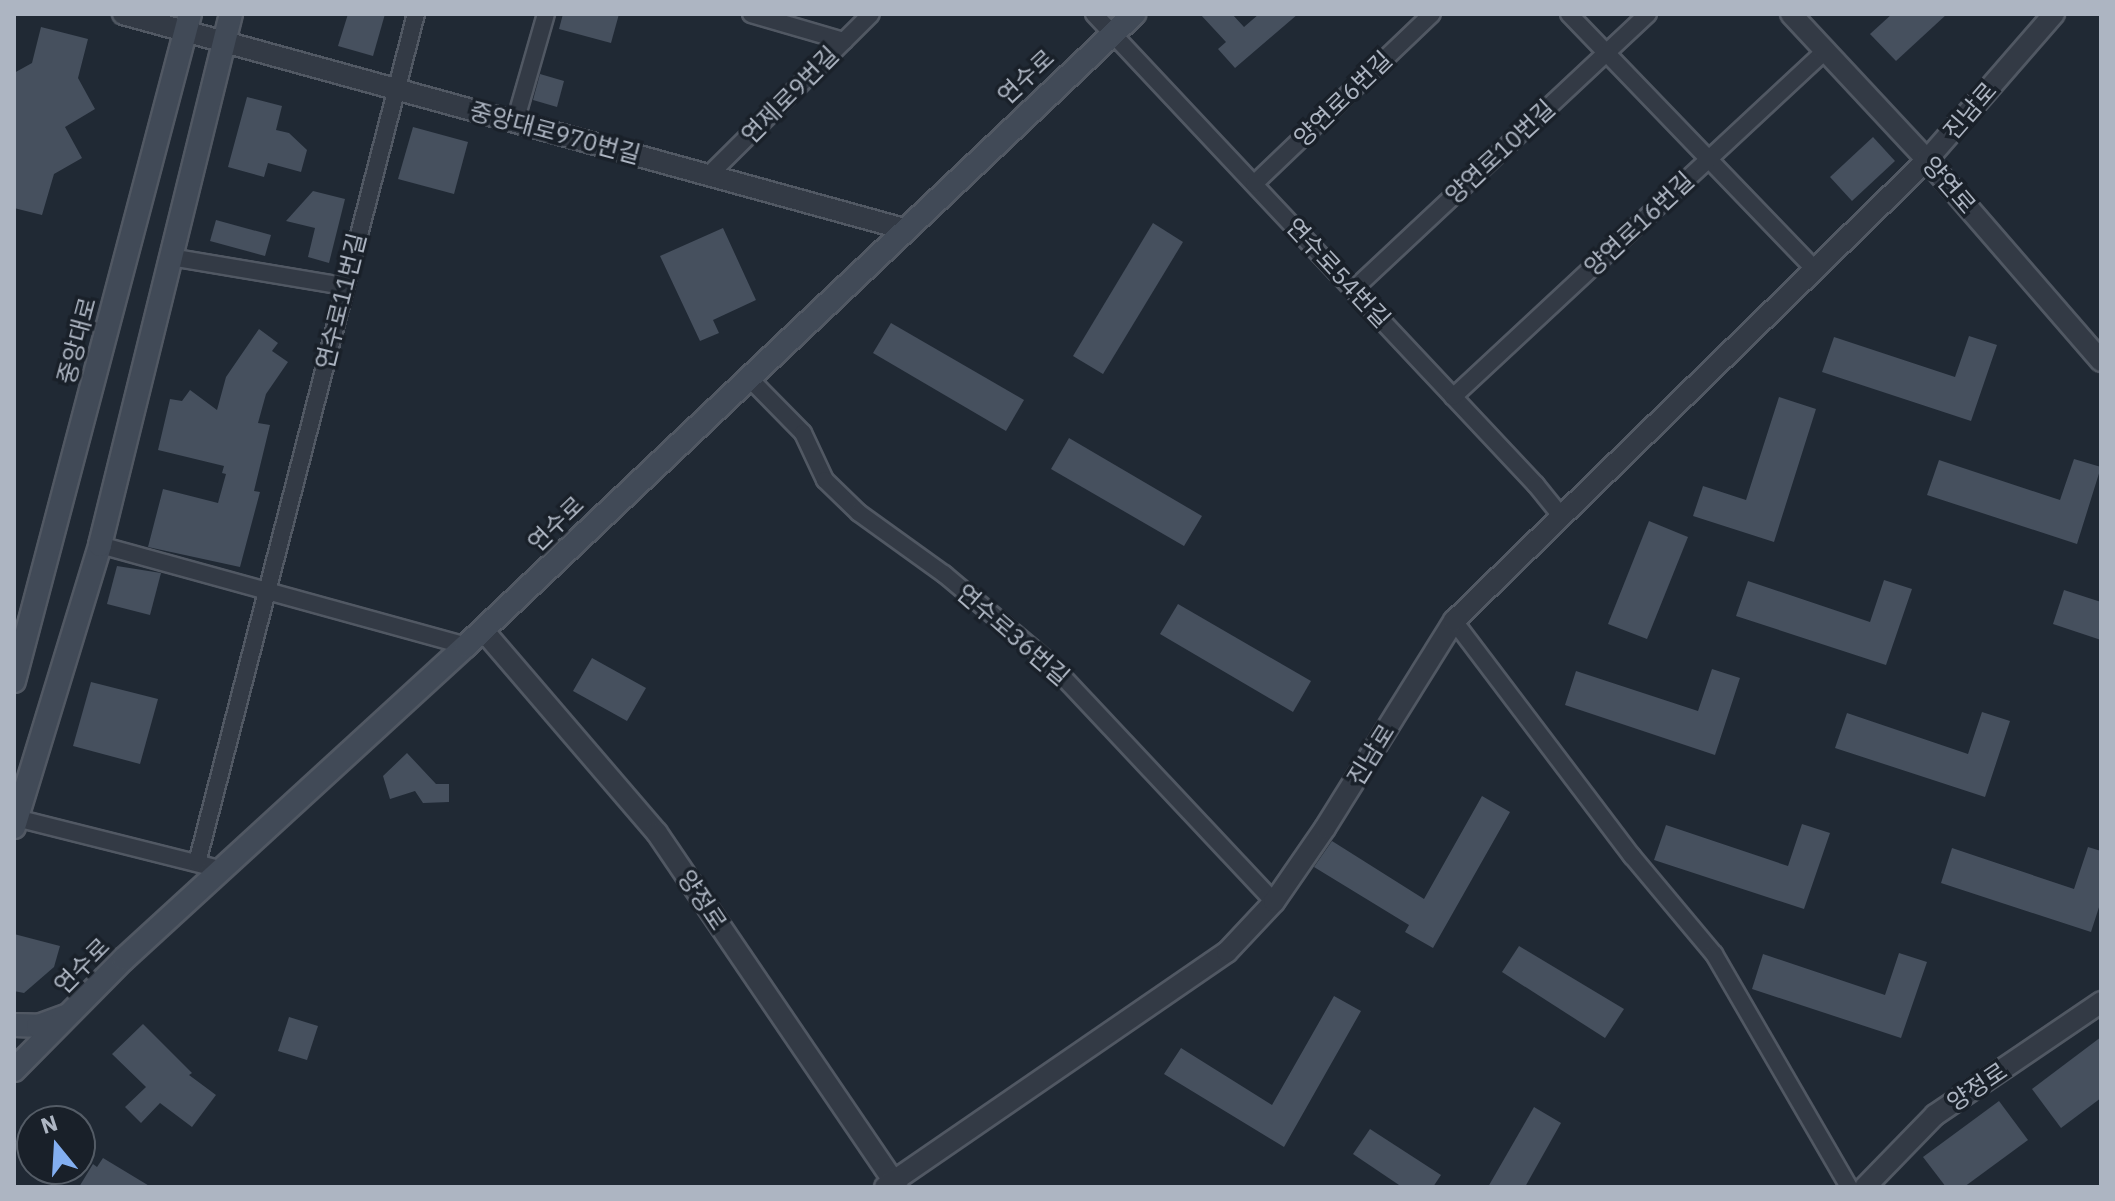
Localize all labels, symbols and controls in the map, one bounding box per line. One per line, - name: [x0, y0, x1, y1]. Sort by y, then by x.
- street label: 연제로9번길: [736, 41, 844, 149]
- street label: 연수로: [992, 44, 1060, 110]
- street label: 양연로6번길: [1288, 45, 1398, 153]
- street label: 진남로: [1937, 77, 2003, 145]
- street label: 양연로10번길: [1439, 94, 1561, 210]
- street label: 중앙대로970번길: [466, 96, 644, 170]
- street label: 양연로: [1916, 151, 1982, 219]
- street label: 양연로16번길: [1578, 166, 1700, 282]
- street label: 연수로54번길: [1280, 212, 1396, 334]
- street label: 연수로11번길: [310, 230, 372, 372]
- street label: 중앙대로: [52, 295, 102, 387]
- street label: 연수로: [522, 491, 590, 557]
- street label: 연수로36번길: [951, 578, 1075, 692]
- street label: 진남로: [1341, 719, 1401, 791]
- street label: 양정로: [672, 864, 732, 936]
- street label: 연수로: [48, 932, 116, 1000]
- street label: 양정로: [1941, 1057, 2013, 1117]
- north arrow: [16, 1105, 96, 1185]
- text: N: [37, 1107, 61, 1140]

